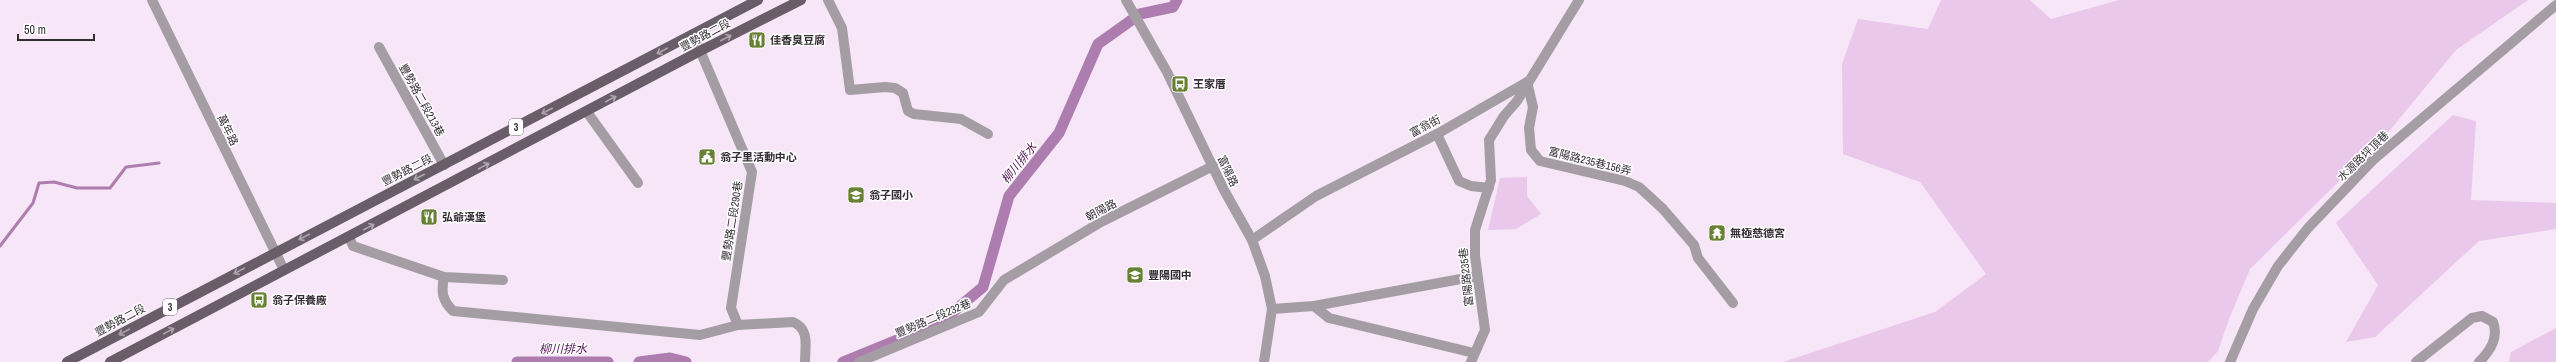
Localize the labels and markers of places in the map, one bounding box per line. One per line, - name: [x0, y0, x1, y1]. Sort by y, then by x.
- restaurant icon: 佳香臭豆腐: [747, 30, 767, 50]
- place label: 佳香臭豆腐: [770, 33, 825, 47]
- bus stop icon: 王家厝: [1170, 74, 1190, 94]
- place label: 王家厝: [1193, 77, 1226, 91]
- public building icon: 翁子里活動中心: [697, 147, 717, 167]
- place label: 翁子里活動中心: [720, 150, 797, 164]
- school or university icon: 翁子國小: [846, 185, 866, 205]
- place label: 翁子國小: [869, 188, 913, 202]
- restaurant icon: 弘爺漢堡: [419, 207, 439, 227]
- place label: 弘爺漢堡: [442, 210, 486, 224]
- temple icon: 無極慈德宮: [1707, 223, 1727, 243]
- place label: 無極慈德宮: [1730, 226, 1785, 240]
- school or university icon: 豐陽國中: [1125, 265, 1145, 285]
- place label: 豐陽國中: [1148, 268, 1192, 282]
- bus stop icon: 翁子保養廠: [249, 290, 269, 310]
- place label: 翁子保養廠: [272, 293, 327, 307]

